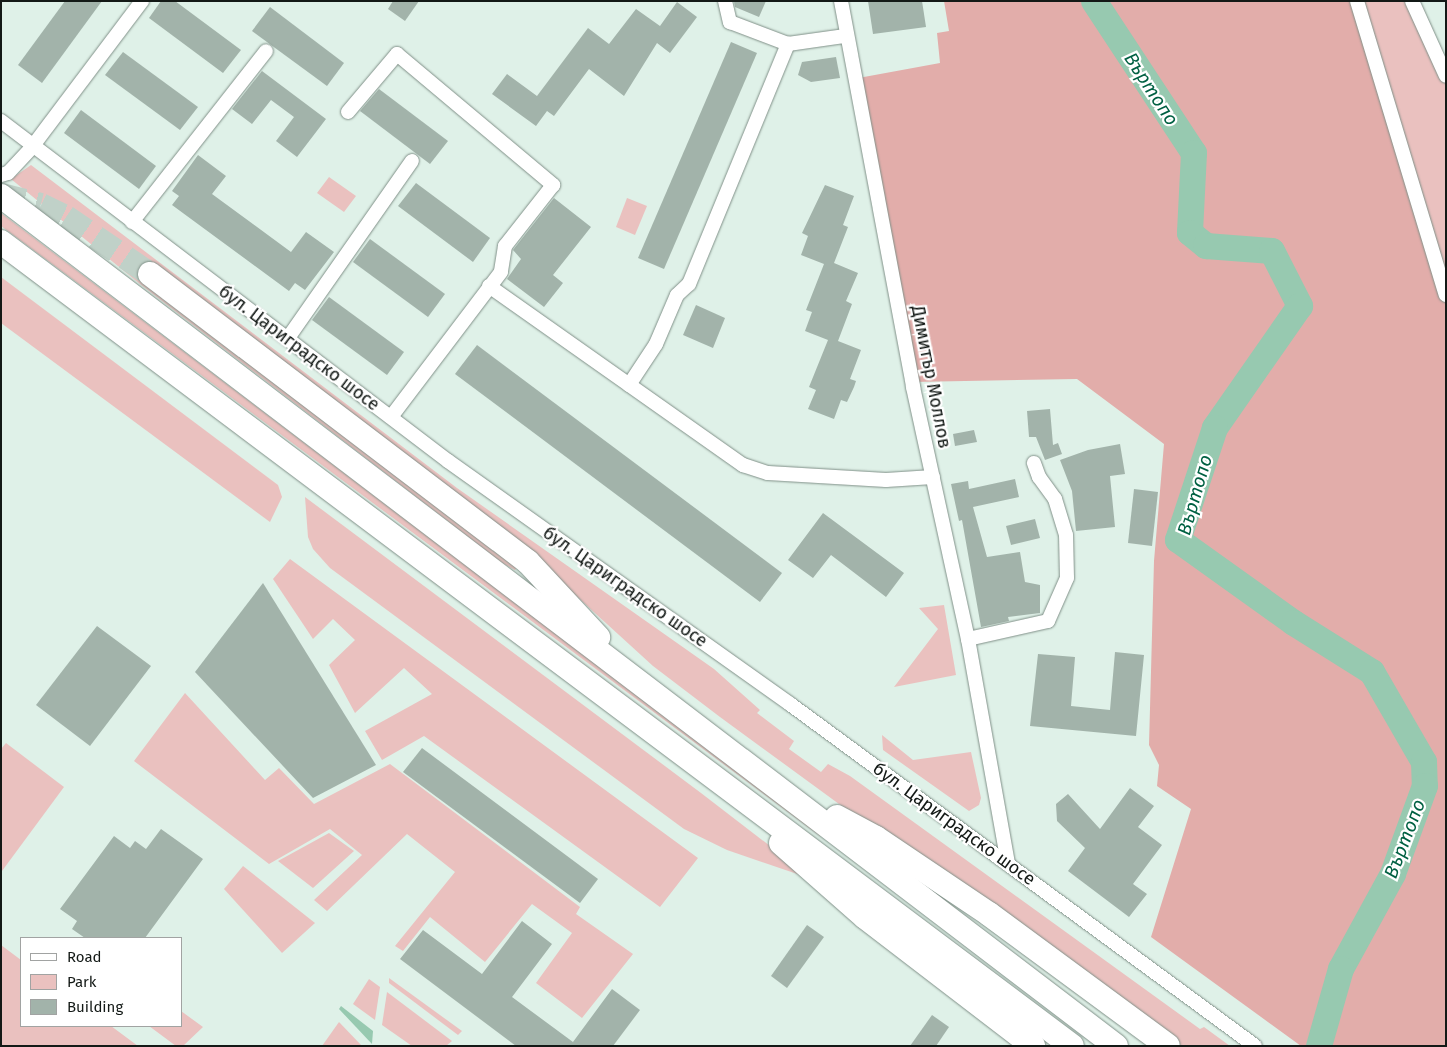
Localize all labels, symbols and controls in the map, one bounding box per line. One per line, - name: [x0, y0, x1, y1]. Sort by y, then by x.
- water label: Въртопо: [1119, 48, 1183, 130]
- street label: бул. Цариградско шосе: [214, 280, 384, 416]
- street label: Димитър Моллов: [907, 304, 955, 450]
- water label: Въртопо: [1173, 452, 1217, 538]
- street label: бул. Цариградско шосе: [539, 522, 711, 652]
- street label: бул. Цариградско шосе: [868, 758, 1040, 890]
- water label: Въртопо: [1380, 796, 1430, 882]
- legend: [20, 937, 182, 1027]
- text: Road: [67, 948, 102, 966]
- text: Park: [67, 973, 97, 991]
- text: Building: [67, 998, 123, 1016]

